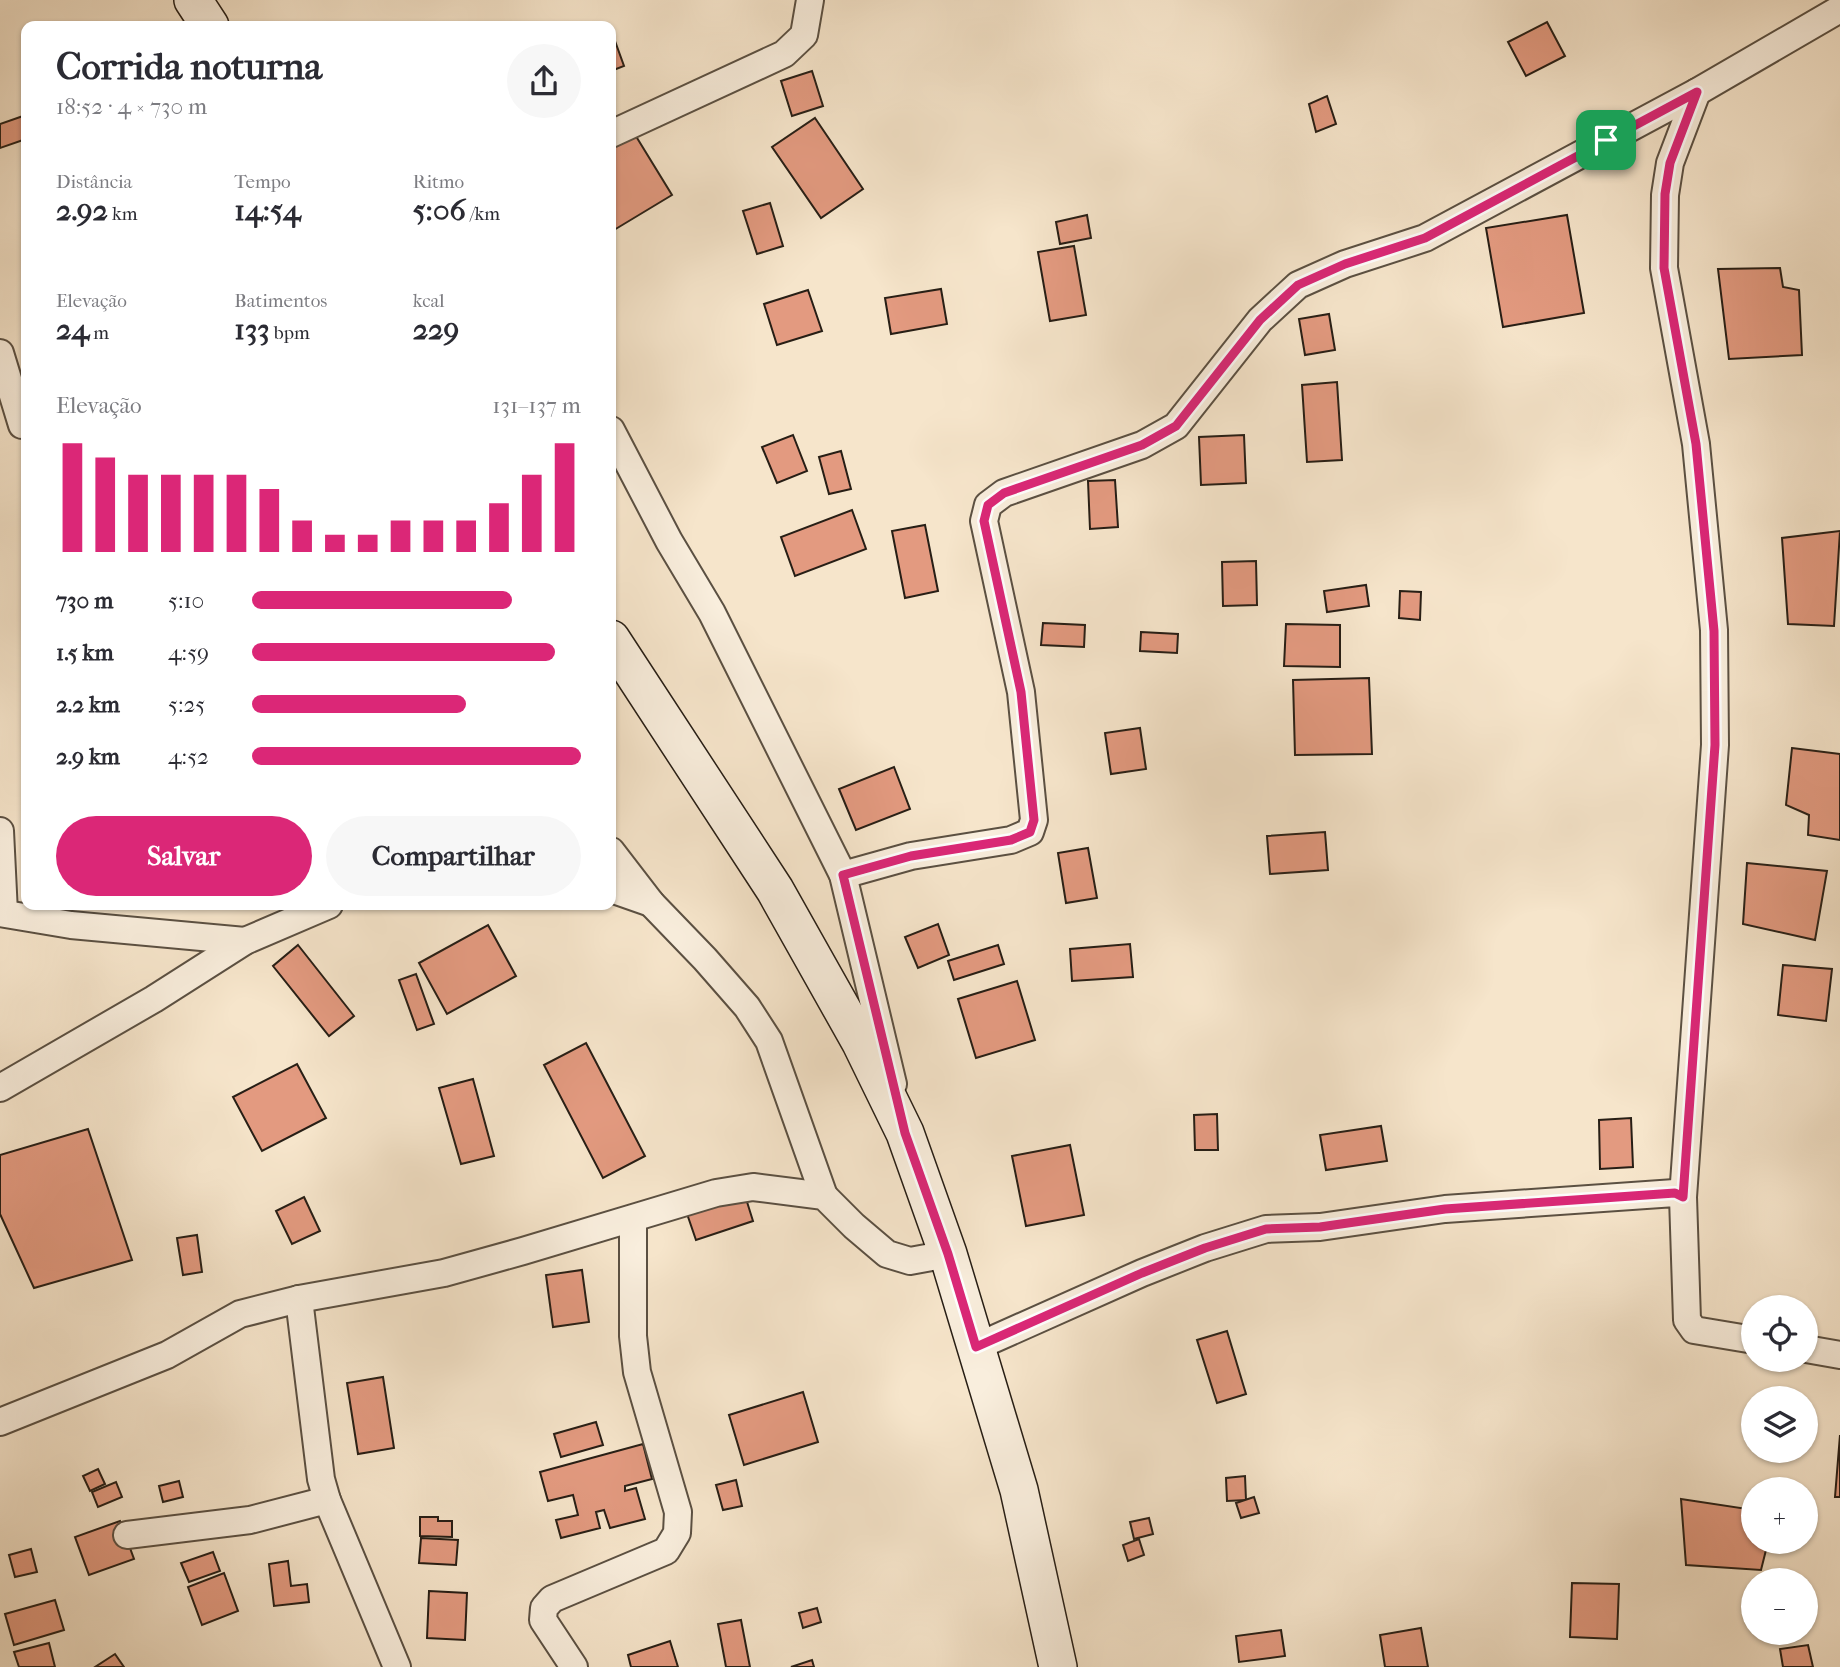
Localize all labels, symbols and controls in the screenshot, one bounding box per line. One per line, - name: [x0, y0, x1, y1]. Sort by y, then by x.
- text: Corrida noturna: [56, 44, 322, 89]
- button: share: [507, 44, 581, 118]
- text: 18:52 · 4 × 730 m: [56, 93, 207, 120]
- pin: [1576, 110, 1636, 170]
- icon: arrive: [1587, 121, 1625, 159]
- text: Distância: [56, 171, 132, 193]
- text: Tempo: [234, 171, 291, 193]
- text: Ritmo: [413, 171, 464, 193]
- text: 2.92: [56, 193, 108, 228]
- text: 14:54: [234, 193, 301, 228]
- text: 5:06: [413, 193, 466, 228]
- text: km: [108, 203, 138, 225]
- text: /km: [466, 203, 500, 225]
- text: Elevação: [56, 290, 127, 312]
- text: Batimentos: [234, 290, 327, 312]
- text: kcal: [413, 290, 445, 312]
- text: 24: [56, 312, 89, 347]
- text: 133: [234, 312, 270, 347]
- text: 229: [413, 312, 459, 347]
- text: m: [89, 322, 109, 344]
- text: bpm: [270, 322, 310, 344]
- text: Elevação: [56, 392, 142, 419]
- text: 131–137 m: [492, 392, 581, 419]
- text: 730 m: [56, 587, 113, 614]
- text: 5:10: [168, 587, 204, 614]
- text: 1.5 km: [56, 639, 114, 666]
- text: 4:59: [168, 639, 209, 666]
- text: 2.2 km: [56, 691, 120, 718]
- text: 5:25: [168, 691, 205, 718]
- text: 2.9 km: [56, 743, 120, 770]
- text: 4:52: [168, 743, 209, 770]
- button: Salvar: [56, 816, 312, 896]
- button: Compartilhar: [326, 816, 581, 896]
- map controls: [1741, 1295, 1818, 1645]
- button: locate: [1741, 1295, 1818, 1372]
- button: layers: [1741, 1386, 1818, 1463]
- button: +: [1741, 1477, 1818, 1554]
- button: −: [1741, 1568, 1818, 1645]

